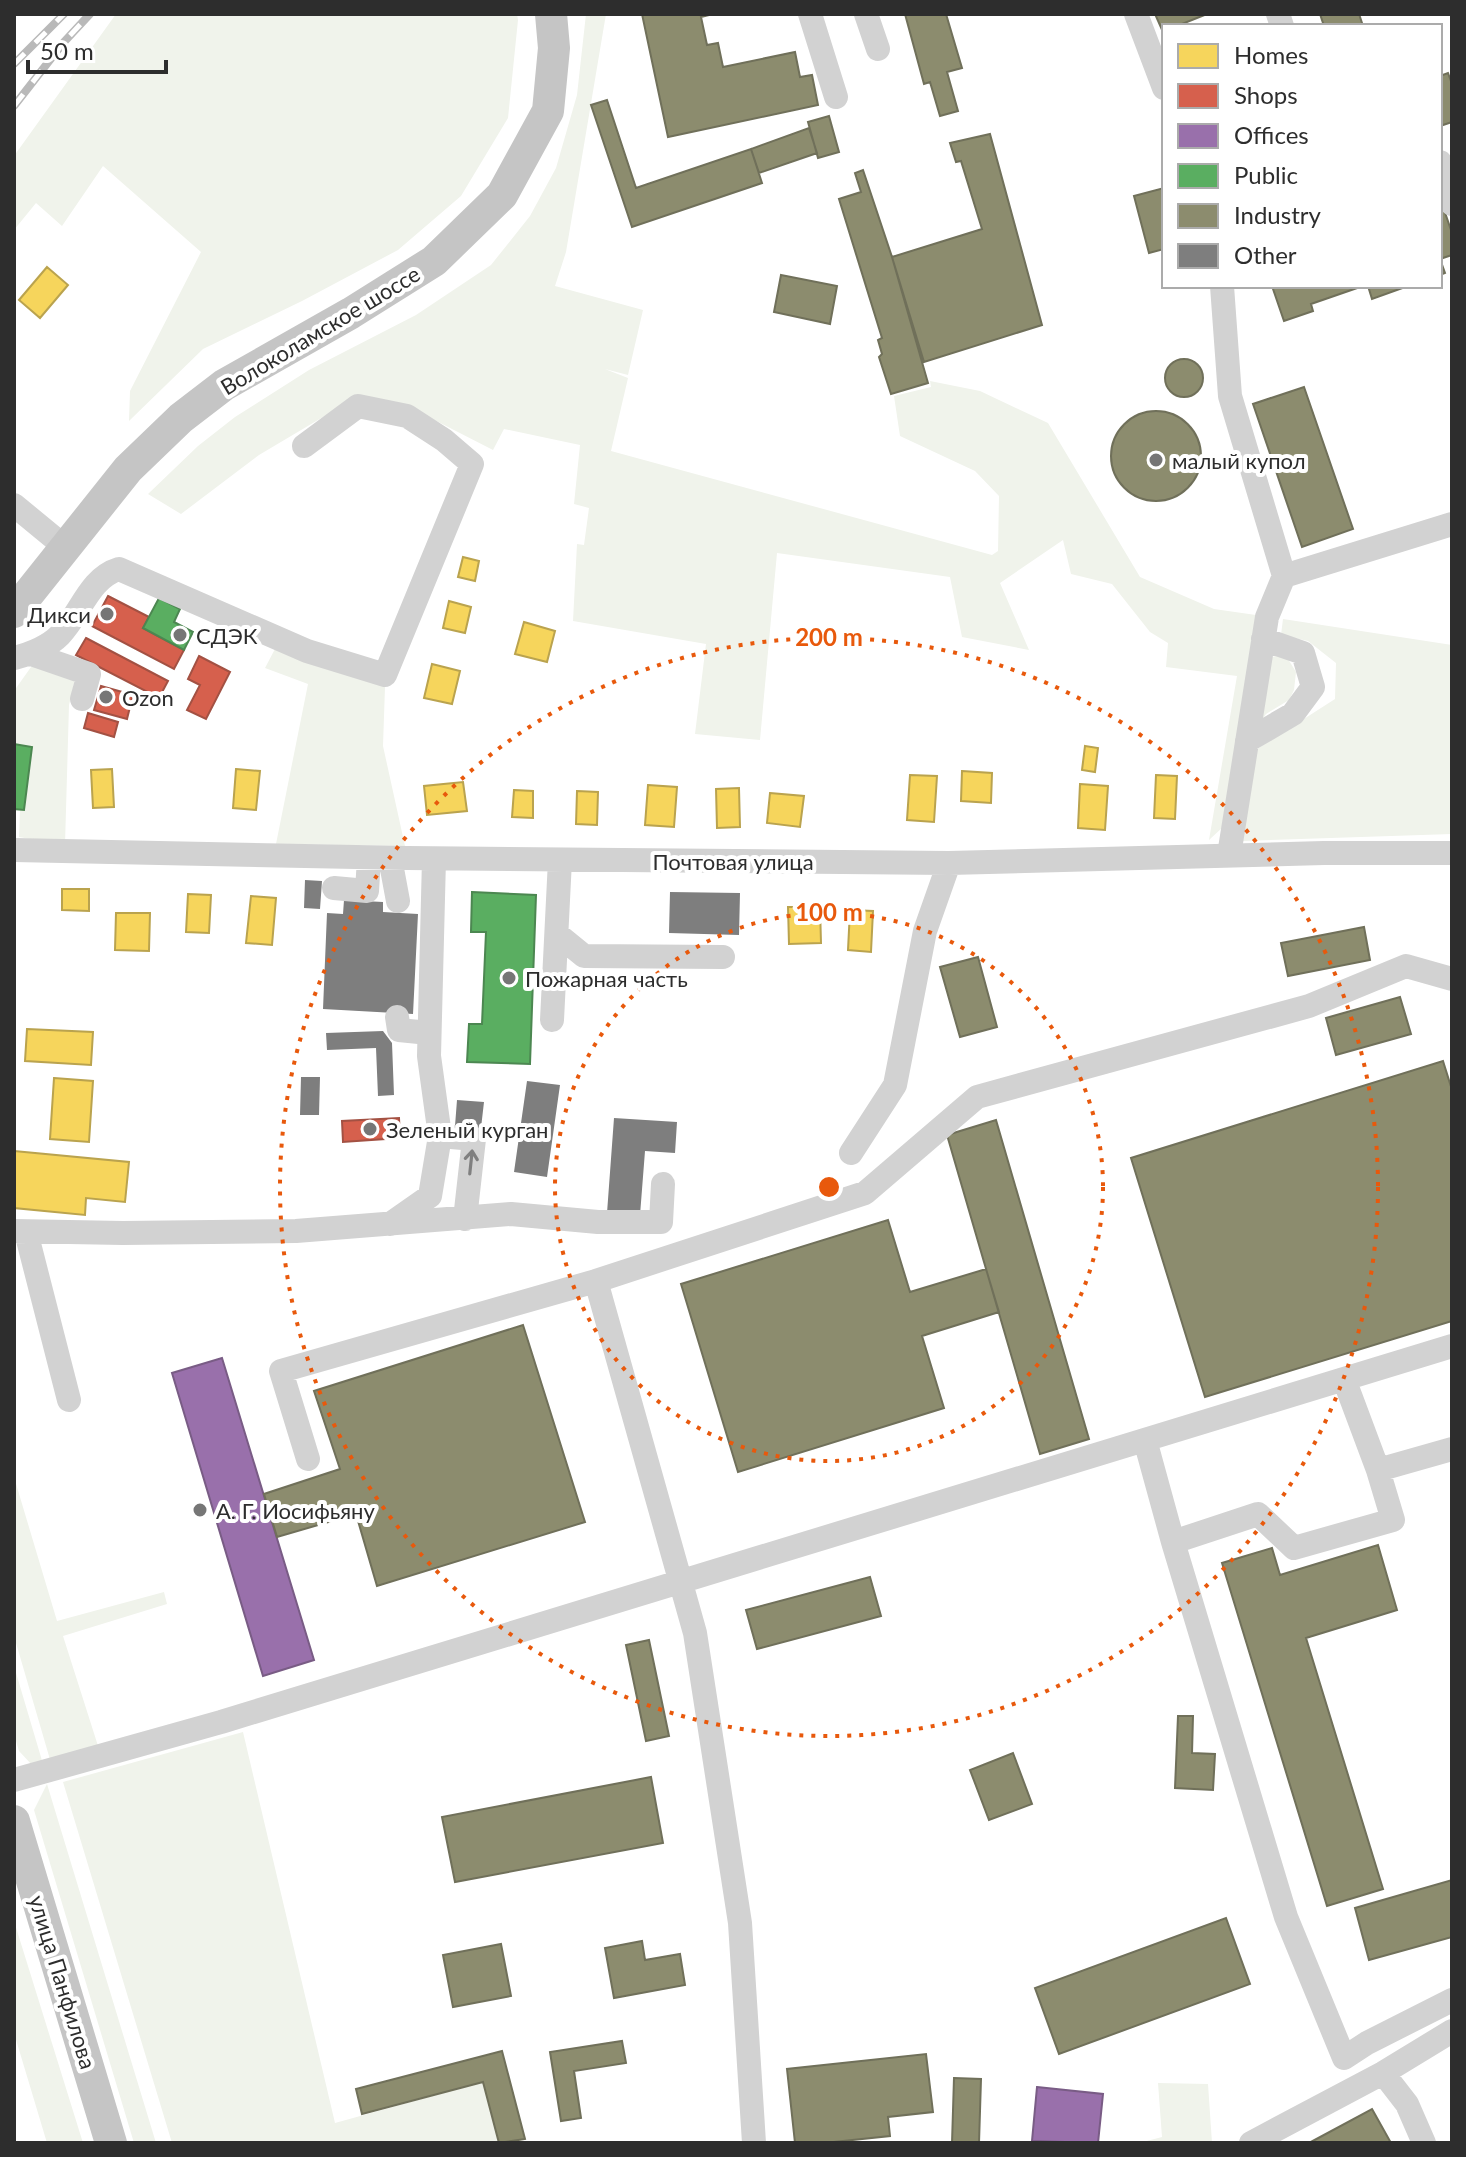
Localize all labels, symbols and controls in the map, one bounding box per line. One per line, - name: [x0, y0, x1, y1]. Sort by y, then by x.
- scale bar: [28, 24, 166, 74]
- legend: [1162, 24, 1442, 288]
- text: 50 m: [40, 36, 94, 65]
- text: Homes: [1234, 40, 1308, 69]
- text: Shops: [1234, 80, 1298, 109]
- text: Offices: [1234, 120, 1309, 149]
- text: Public: [1234, 160, 1298, 189]
- text: Industry: [1234, 200, 1321, 229]
- text: Other: [1234, 240, 1297, 269]
- street label: Волоколамское шоссе: [215, 260, 425, 400]
- place label: малый купол: [1172, 447, 1306, 474]
- marker: малый купол: [1147, 451, 1165, 469]
- place label: Дикси: [27, 601, 91, 628]
- marker: Дикси: [98, 605, 116, 623]
- place label: СДЭК: [196, 622, 258, 649]
- text: 200 m: [795, 622, 863, 651]
- marker: СДЭК: [171, 626, 189, 644]
- place label: Ozon: [122, 684, 174, 711]
- marker: Ozon: [97, 688, 115, 706]
- street label: Почтовая улица: [652, 848, 814, 875]
- text: 100 m: [795, 897, 863, 926]
- place label: Пожарная часть: [525, 965, 688, 992]
- marker: Пожарная часть: [500, 969, 518, 987]
- place label: Зеленый курган: [386, 1116, 548, 1143]
- marker: Зеленый курган: [361, 1120, 379, 1138]
- one-way arrow: [464, 1149, 479, 1176]
- centre of rings: [815, 1173, 843, 1201]
- place label: А. Г. Иосифьяну: [216, 1497, 375, 1524]
- marker: А. Г. Иосифьяну: [191, 1501, 209, 1519]
- street label: улица Панфилова: [24, 1892, 102, 2072]

